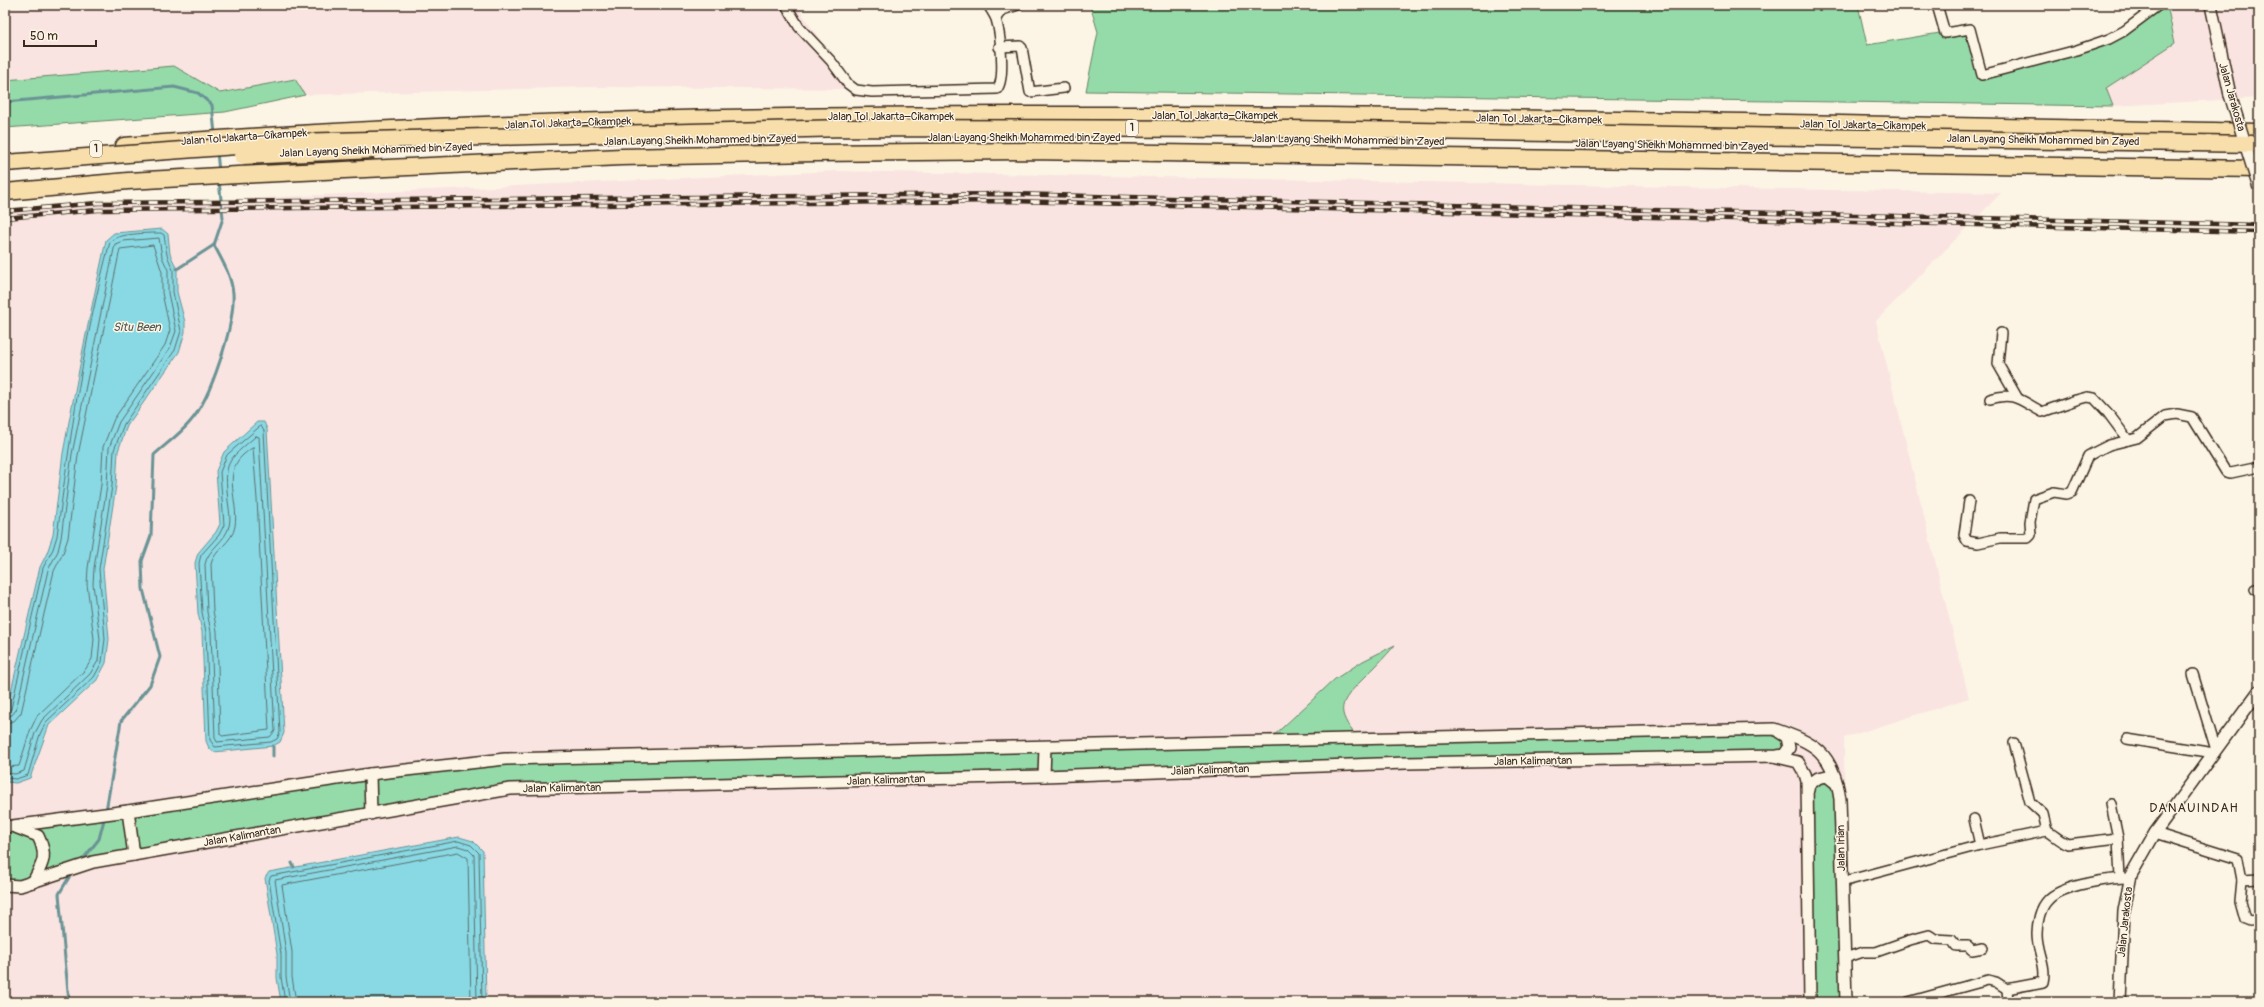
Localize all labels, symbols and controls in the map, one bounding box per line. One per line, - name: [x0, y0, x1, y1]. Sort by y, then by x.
- scale bar: [24, 22, 96, 48]
- text: 50 m: [30, 29, 58, 44]
- street label: Jalan Jarakosta: [2216, 61, 2248, 133]
- street label: Jalan Tol Jakarta–Cikampek: [1152, 109, 1279, 122]
- street label: Jalan Tol Jakarta–Cikampek: [828, 110, 955, 123]
- street label: Jalan Tol Jakarta–Cikampek: [1476, 111, 1603, 127]
- street label: Jalan Tol Jakarta–Cikampek: [505, 114, 632, 132]
- street label: Jalan Tol Jakarta–Cikampek: [1800, 117, 1927, 133]
- road number: 1: [1126, 120, 1138, 136]
- street label: Jalan Tol Jakarta–Cikampek: [181, 126, 308, 148]
- street label: Jalan Layang Sheikh Mohammed bin Zayed: [927, 131, 1121, 144]
- street label: Jalan Layang Sheikh Mohammed bin Zayed: [603, 132, 797, 148]
- street label: Jalan Layang Sheikh Mohammed bin Zayed: [1251, 132, 1445, 148]
- street label: Jalan Layang Sheikh Mohammed bin Zayed: [1946, 132, 2140, 148]
- street label: Jalan Layang Sheikh Mohammed bin Zayed: [1575, 137, 1769, 153]
- street label: Jalan Layang Sheikh Mohammed bin Zayed: [279, 140, 473, 160]
- road number: 1: [90, 141, 102, 157]
- water label: Situ Been: [113, 320, 162, 335]
- street label: Jalan Kalimantan: [1494, 754, 1572, 768]
- street label: Jalan Kalimantan: [1171, 762, 1249, 778]
- street label: Jalan Kalimantan: [847, 772, 925, 788]
- street label: Jalan Kalimantan: [523, 781, 601, 795]
- district label: DANAUINDAH: [2149, 800, 2239, 816]
- street label: Jalan Kalimantan: [202, 823, 282, 849]
- street label: Jalan Irian: [1834, 825, 1848, 871]
- street label: Jalan Jarakosta: [2115, 886, 2135, 958]

